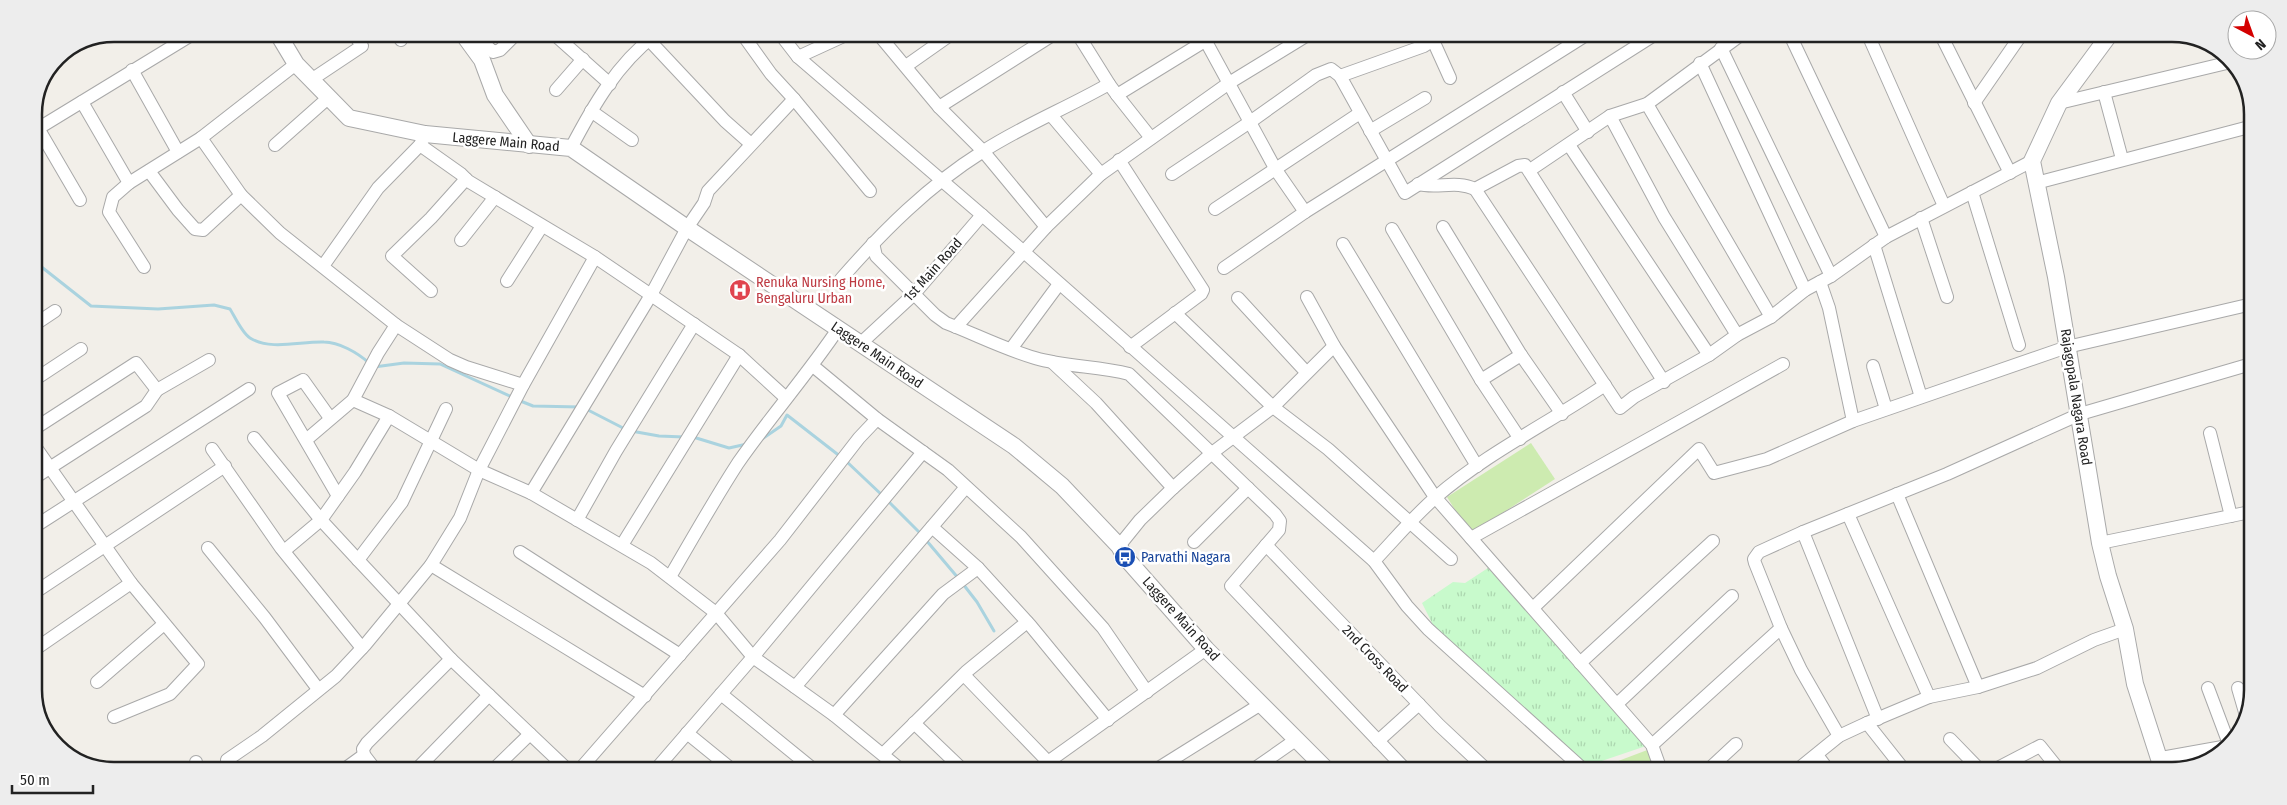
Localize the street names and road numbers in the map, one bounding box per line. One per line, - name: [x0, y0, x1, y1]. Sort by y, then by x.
- street label: Laggere Main Road: [452, 129, 560, 155]
- street label: 1st Main Road: [900, 235, 966, 305]
- street label: Laggere Main Road: [828, 318, 926, 392]
- street label: Rajagopala Nagara Road: [2057, 328, 2095, 466]
- street label: Laggere Main Road: [1139, 573, 1223, 665]
- street label: 2nd Cross Road: [1339, 622, 1411, 696]

